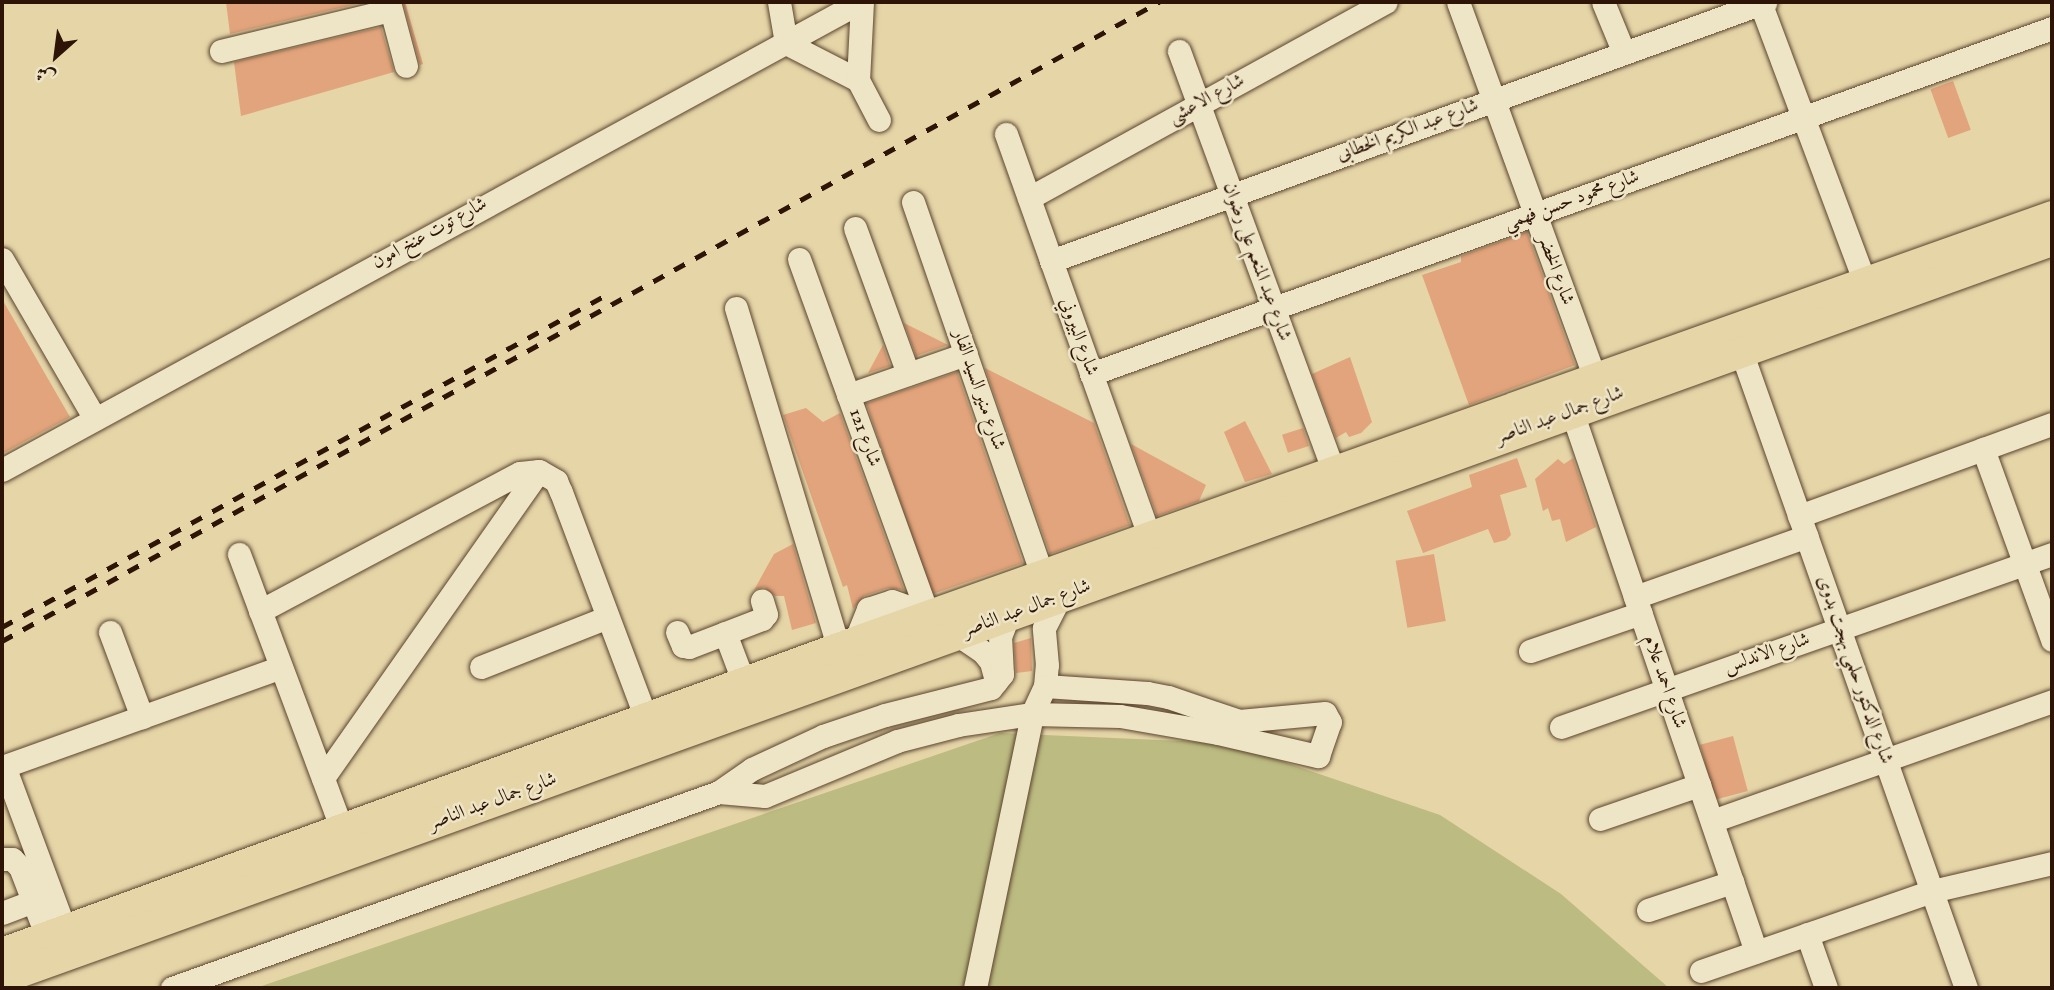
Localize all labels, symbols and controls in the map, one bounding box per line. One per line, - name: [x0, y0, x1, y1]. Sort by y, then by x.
- north arrow: [21, 21, 91, 91]
- text: ش: [32, 60, 60, 90]
- street label: شارع الاعشى: [1165, 70, 1249, 130]
- street label: شارع عبد الكريم الخطابى: [1334, 95, 1482, 167]
- street label: شارع محمود حسن فهمي: [1501, 166, 1643, 236]
- street label: شارع عبد المنعم على رضوان: [1217, 180, 1295, 344]
- street label: شارع توت عنخ امون: [369, 193, 491, 275]
- street label: شارع الخضر: [1532, 232, 1578, 308]
- street label: شارع البيروني: [1053, 295, 1103, 379]
- street label: شارع منير السيد الفار: [947, 327, 1009, 453]
- street label: شارع جمال عبد الناصر: [1493, 382, 1627, 450]
- street label: شارع 121: [843, 406, 885, 470]
- street label: شارع الدكتور حلمي بهجت بدوى: [1811, 573, 1897, 767]
- street label: شارع جمال عبد الناصر: [960, 575, 1094, 643]
- street label: شارع الاندلس: [1721, 629, 1813, 679]
- street label: شارع احمد علام: [1637, 632, 1691, 732]
- street label: شارع جمال عبد الناصر: [426, 768, 560, 836]

